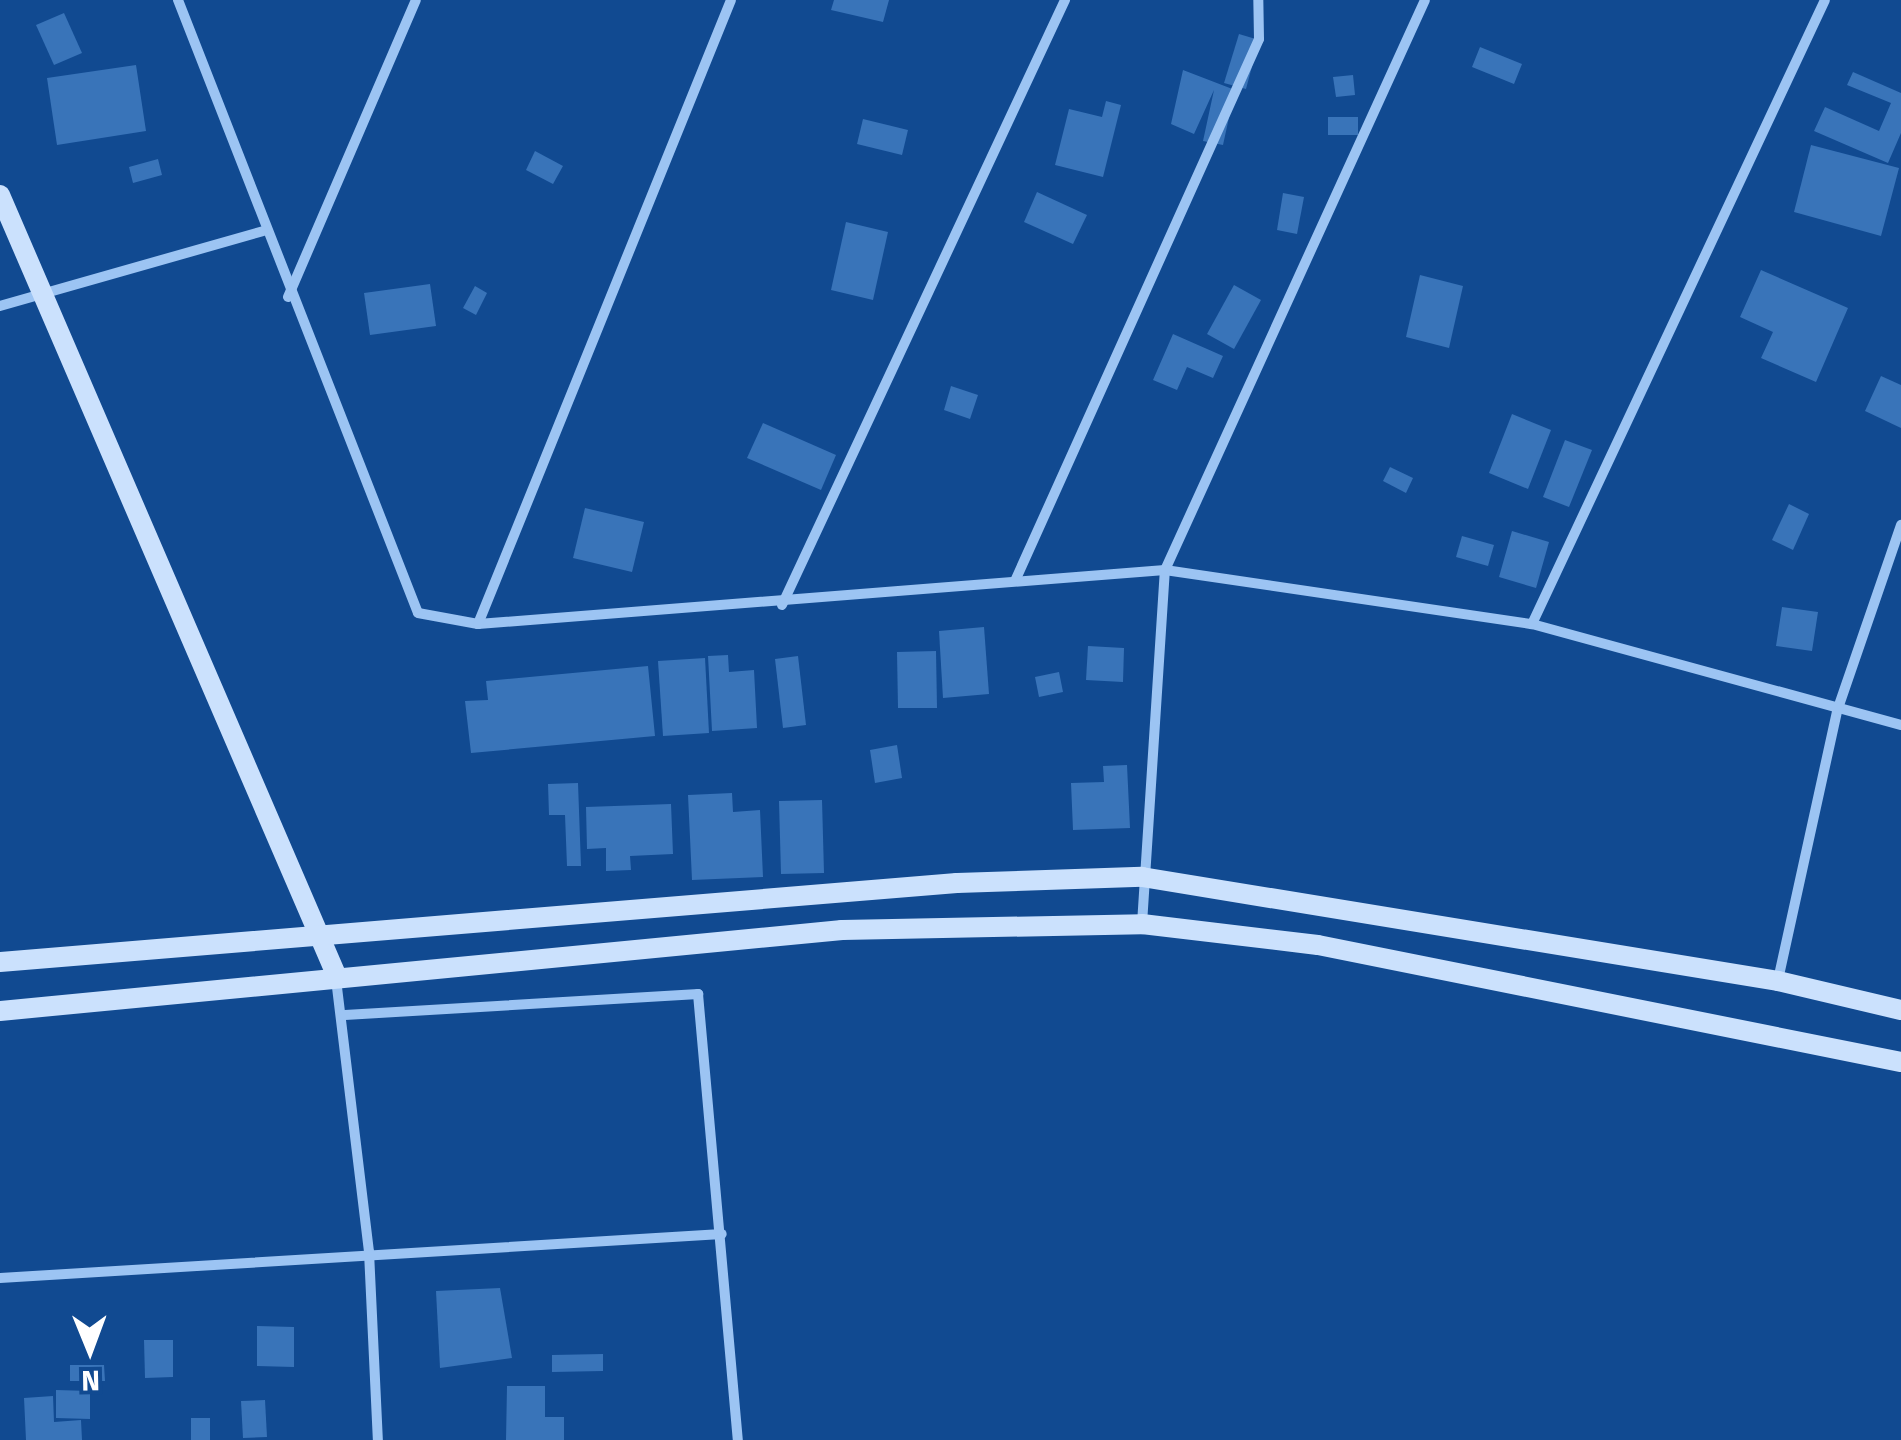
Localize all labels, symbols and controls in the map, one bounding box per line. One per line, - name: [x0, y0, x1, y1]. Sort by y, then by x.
- north arrow: [40, 1300, 140, 1400]
- text: N: [81, 1364, 100, 1397]

